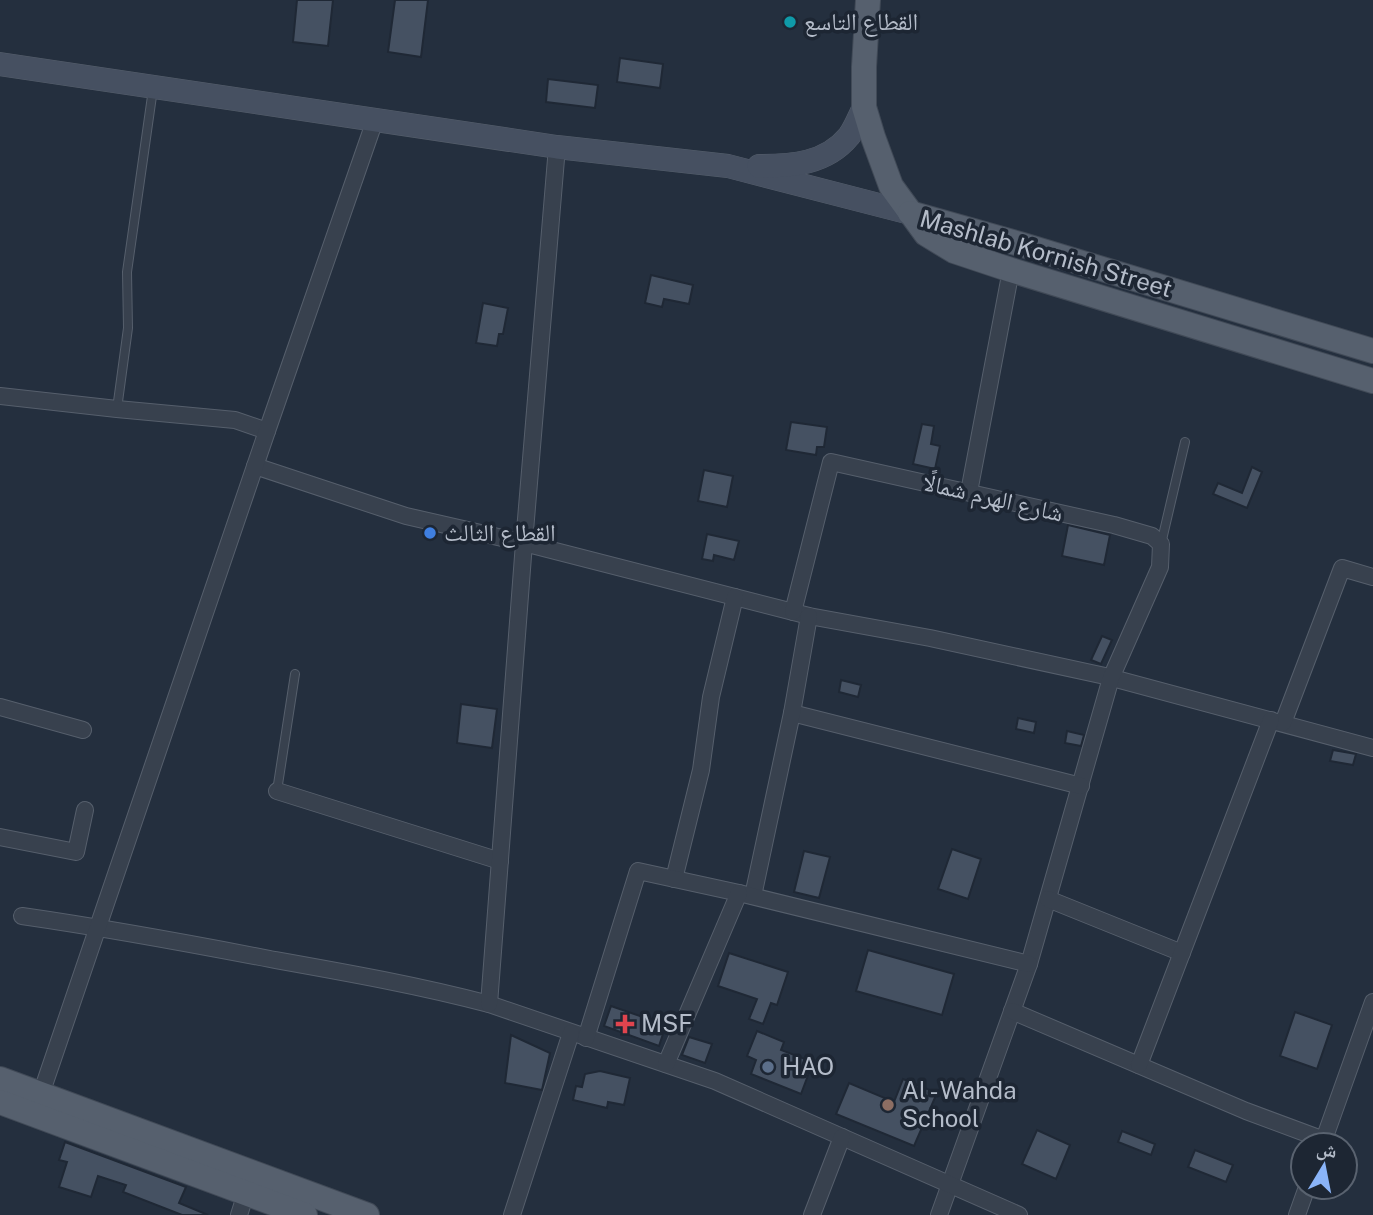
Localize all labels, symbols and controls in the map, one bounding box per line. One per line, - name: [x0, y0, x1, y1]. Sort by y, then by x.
- place label: القطاع التاسع: [804, 7, 918, 37]
- marker: القطاع التاسع: [782, 14, 798, 30]
- street label: Mashlab Kornish Street: [917, 204, 1176, 302]
- street label: شارع الهرم شمالًا: [920, 467, 1066, 530]
- place label: القطاع الثالث: [444, 518, 556, 548]
- marker: القطاع الثالث: [422, 525, 438, 541]
- place label: MSF: [641, 1009, 693, 1037]
- marker: MSF: [615, 1014, 635, 1034]
- place label: HAO: [782, 1052, 834, 1080]
- marker: HAO: [760, 1059, 776, 1075]
- place label: Al - Wahda School: [902, 1076, 1016, 1132]
- marker: Al - Wahda School: [880, 1097, 896, 1113]
- north arrow: [1289, 1131, 1359, 1201]
- text: ش: [1315, 1137, 1339, 1163]

